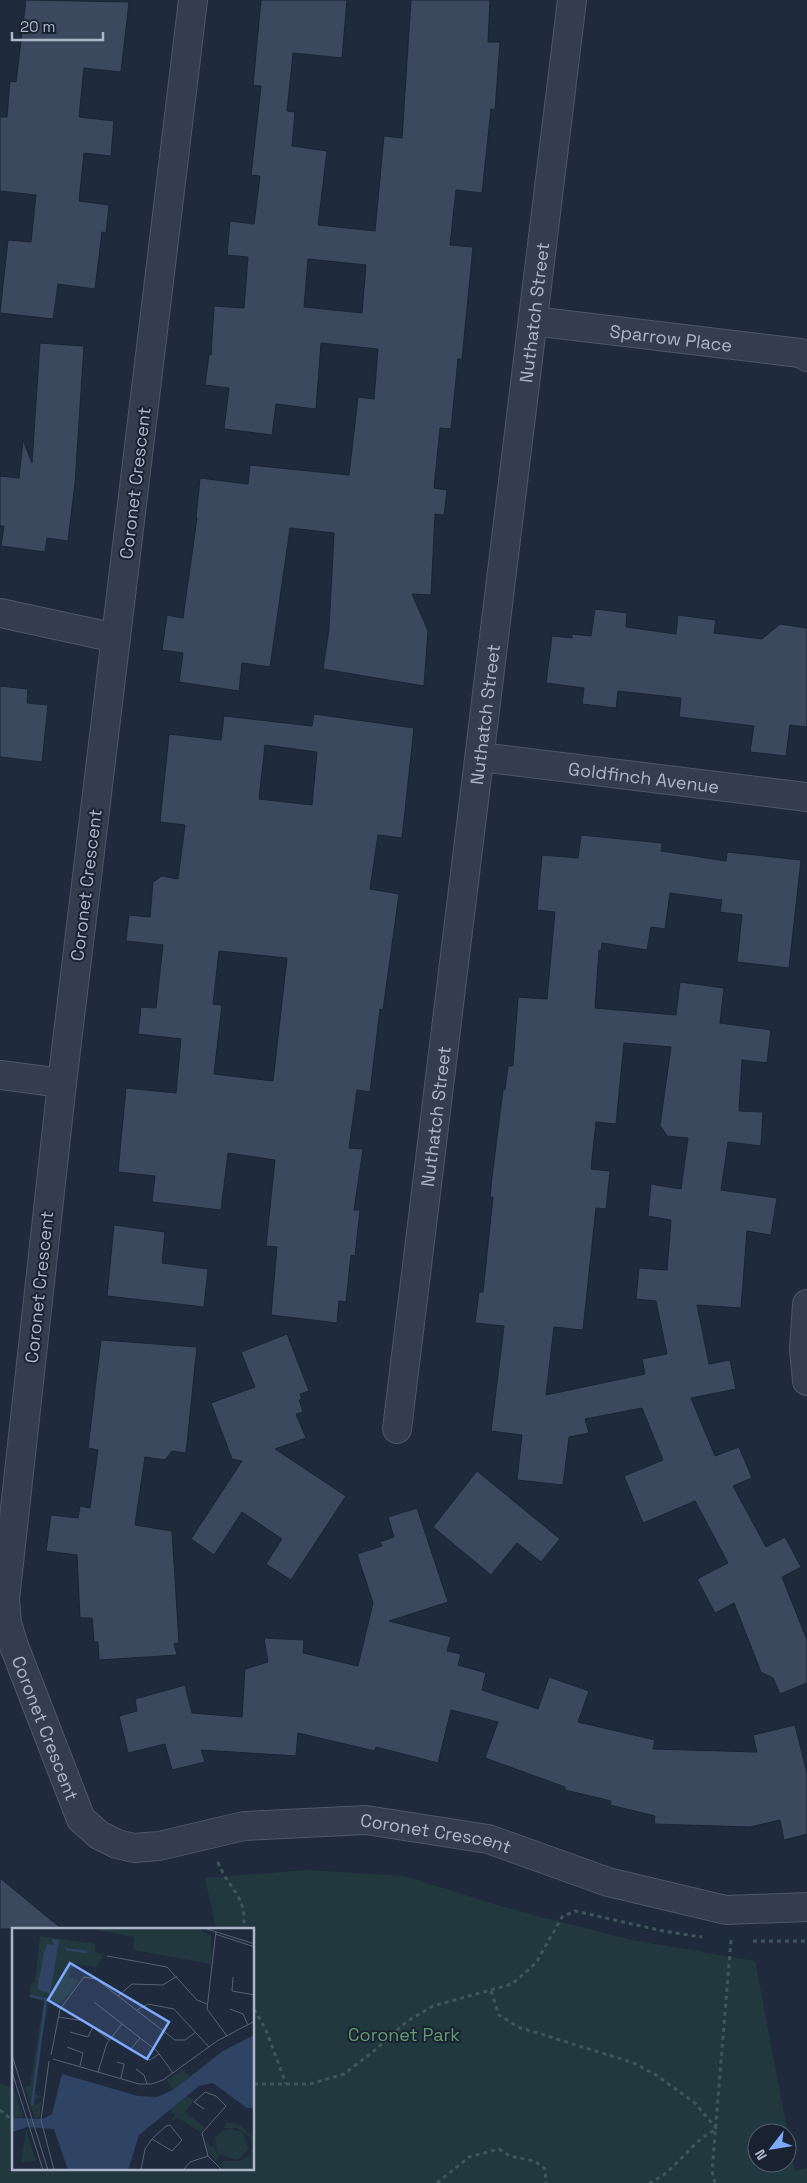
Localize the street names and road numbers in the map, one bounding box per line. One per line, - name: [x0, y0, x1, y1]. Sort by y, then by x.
- street label: Nuthatch Street: [514, 241, 554, 384]
- street label: Sparrow Place: [609, 319, 733, 356]
- street label: Coronet Crescent: [114, 406, 156, 560]
- street label: Nuthatch Street: [465, 643, 505, 786]
- street label: Goldfinch Avenue: [567, 756, 721, 798]
- street label: Coronet Crescent: [65, 808, 107, 962]
- street label: Nuthatch Street: [415, 1045, 455, 1188]
- street label: Coronet Crescent: [20, 1210, 58, 1364]
- street label: Coronet Crescent: [7, 1652, 84, 1804]
- street label: Coronet Crescent: [359, 1808, 515, 1858]

